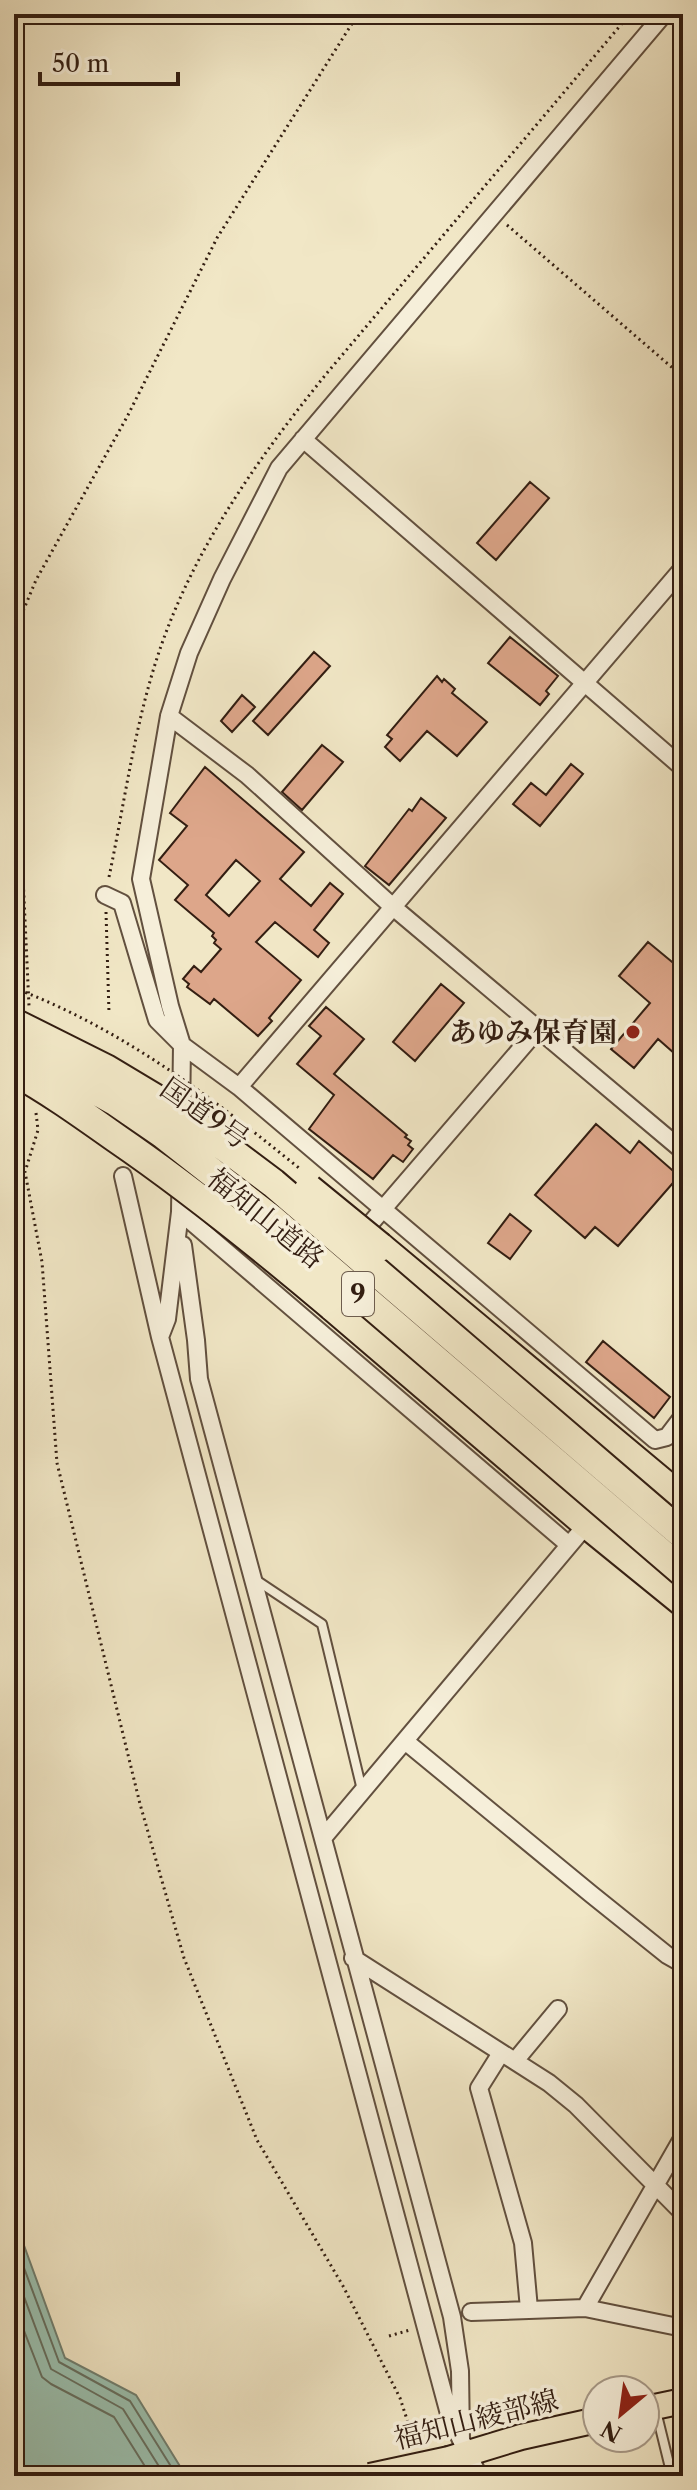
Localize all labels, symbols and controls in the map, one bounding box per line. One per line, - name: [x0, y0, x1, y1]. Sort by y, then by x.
- scale bar: [40, 36, 178, 86]
- text: 50 m: [52, 49, 109, 78]
- place label: あゆみ保育園: [449, 1015, 617, 1049]
- marker: あゆみ保育園: [624, 1023, 642, 1041]
- street label: 国道9号: [154, 1070, 256, 1156]
- street label: 福知山道路: [201, 1161, 331, 1275]
- road number: 9: [342, 1272, 374, 1316]
- north arrow: [581, 2374, 661, 2454]
- street label: 福知山綾部線: [390, 2382, 562, 2456]
- text: N: [597, 2415, 626, 2447]

